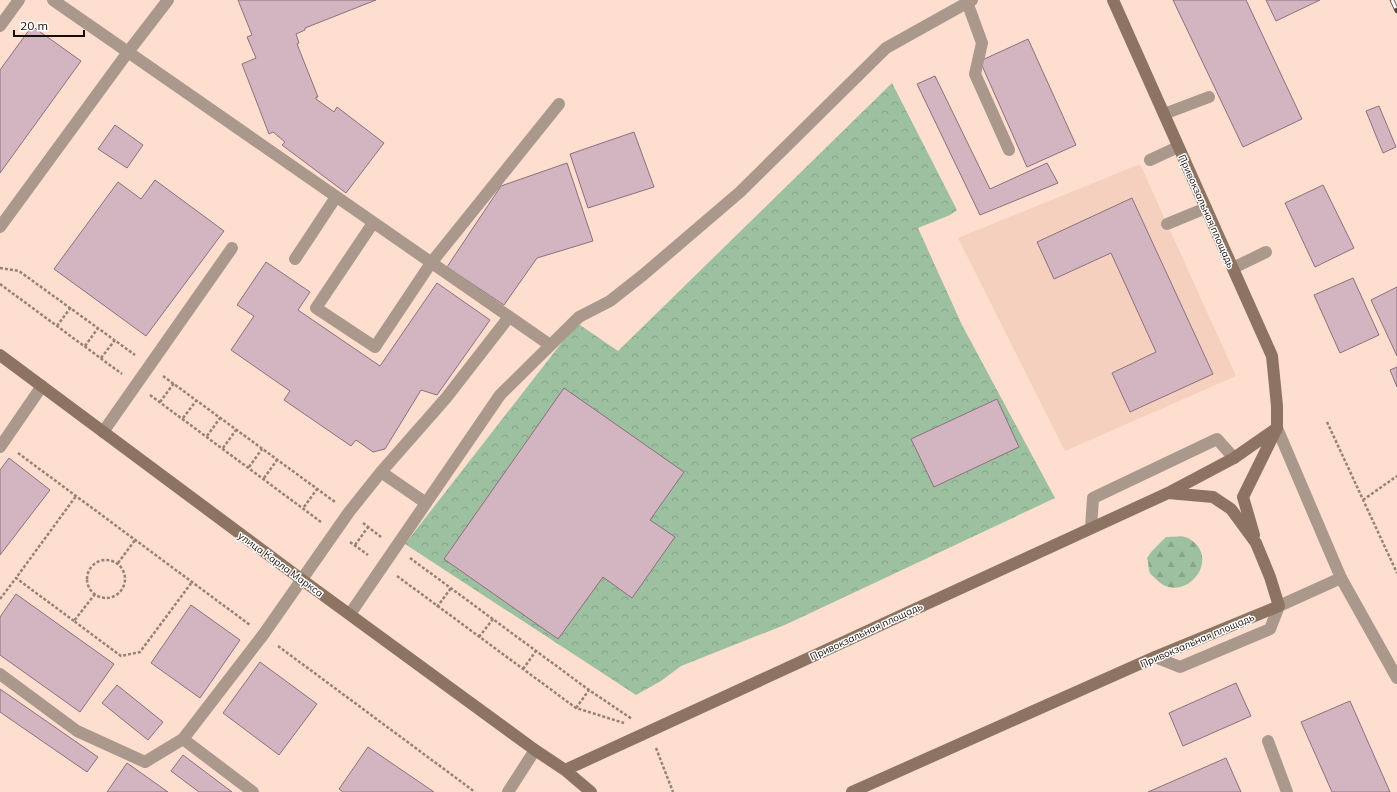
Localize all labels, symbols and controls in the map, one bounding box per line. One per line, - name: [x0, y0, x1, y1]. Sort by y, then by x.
- scale bar: [14, 12, 84, 38]
- text: 20 m: [20, 18, 48, 33]
- street label: Привокзальная площадь: [1176, 152, 1238, 270]
- street label: улица Карла Маркса: [235, 529, 326, 600]
- street label: Привокзальная площадь: [808, 599, 925, 663]
- street label: Привокзальная площадь: [1138, 610, 1257, 670]

